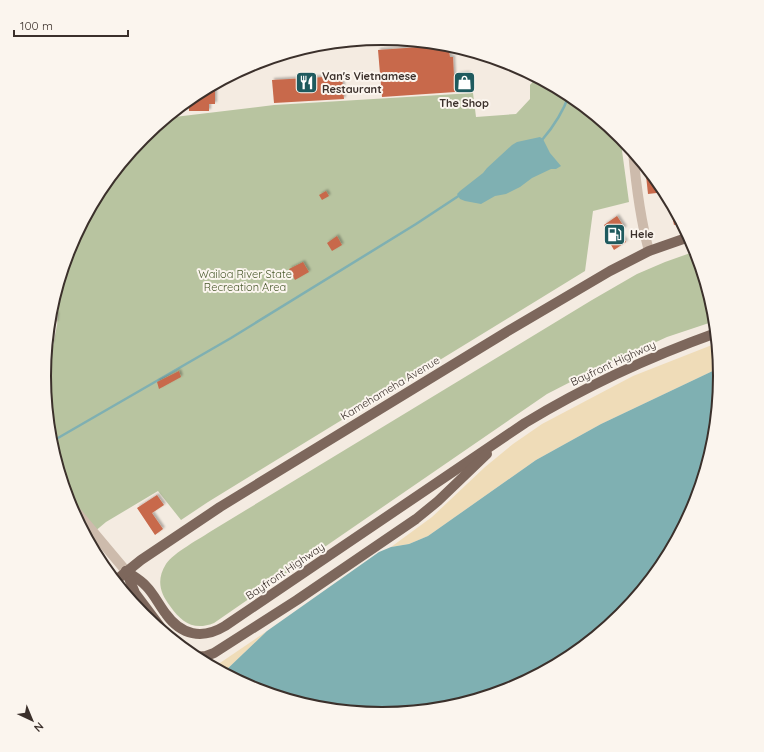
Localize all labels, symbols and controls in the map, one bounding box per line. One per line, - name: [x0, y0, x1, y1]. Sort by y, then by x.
- scale bar: [14, 12, 128, 38]
- text: 100 m: [20, 18, 53, 33]
- restaurant icon: Van's Vietnamese Restaurant: [294, 69, 320, 95]
- place label: Van's Vietnamese Restaurant: [322, 69, 417, 96]
- shop icon: The Shop: [451, 70, 477, 96]
- place label: The Shop: [439, 96, 489, 110]
- fuel station icon: Hele: [602, 221, 628, 247]
- place label: Hele: [630, 227, 654, 241]
- park label: Wailoa River State Recreation Area: [198, 267, 292, 294]
- street label: Bayfront Highway: [568, 337, 658, 389]
- street label: Kamehameha Avenue: [338, 353, 442, 423]
- street label: Bayfront Highway: [243, 539, 327, 603]
- north arrow: [12, 700, 52, 740]
- text: N: [31, 719, 47, 735]

